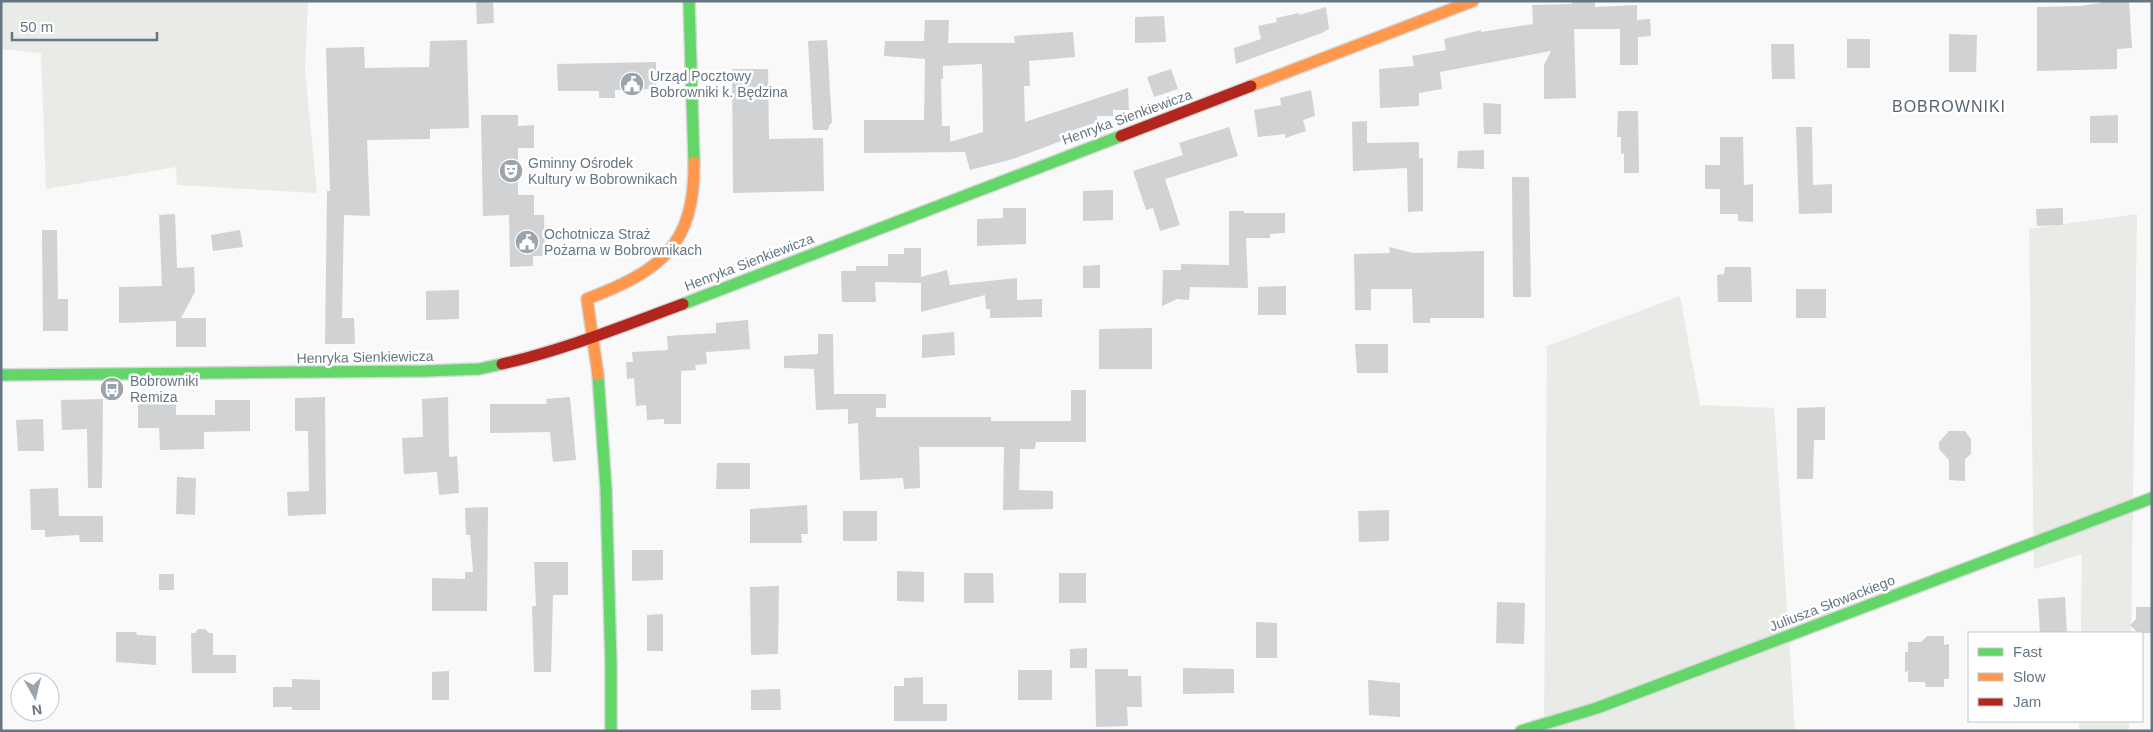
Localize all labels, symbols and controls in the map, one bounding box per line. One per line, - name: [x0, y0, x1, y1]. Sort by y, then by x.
- scale bar: [12, 10, 158, 42]
- text: 50 m: [20, 18, 53, 35]
- place label: Urząd Pocztowy Bobrowniki k. Będzina: [650, 68, 788, 100]
- public building icon: Urząd Pocztowy Bobrowniki k. Będzina: [619, 71, 645, 97]
- street label: Henryka Sienkiewicza: [1060, 86, 1194, 148]
- district label: BOBROWNIKI: [1892, 98, 2006, 115]
- place label: Gminny Ośrodek Kultury w Bobrownikach: [528, 155, 677, 187]
- theatre icon: Gminny Ośrodek Kultury w Bobrownikach: [498, 158, 524, 184]
- place label: Ochotnicza Straż Pożarna w Bobrownikach: [544, 226, 702, 258]
- public building icon: Ochotnicza Straż Pożarna w Bobrownikach: [514, 229, 540, 255]
- street label: Henryka Sienkiewicza: [682, 230, 816, 294]
- street label: Henryka Sienkiewicza: [296, 348, 434, 366]
- place label: Bobrowniki Remiza: [130, 373, 198, 405]
- bus stop icon: Bobrowniki Remiza: [99, 376, 125, 402]
- street label: Juliusza Słowackiego: [1767, 572, 1897, 634]
- legend: [1968, 632, 2143, 722]
- text: Fast: [2013, 643, 2043, 660]
- text: Slow: [2013, 668, 2046, 685]
- north arrow: [10, 672, 60, 722]
- text: Jam: [2013, 693, 2041, 710]
- text: N: [31, 701, 43, 719]

